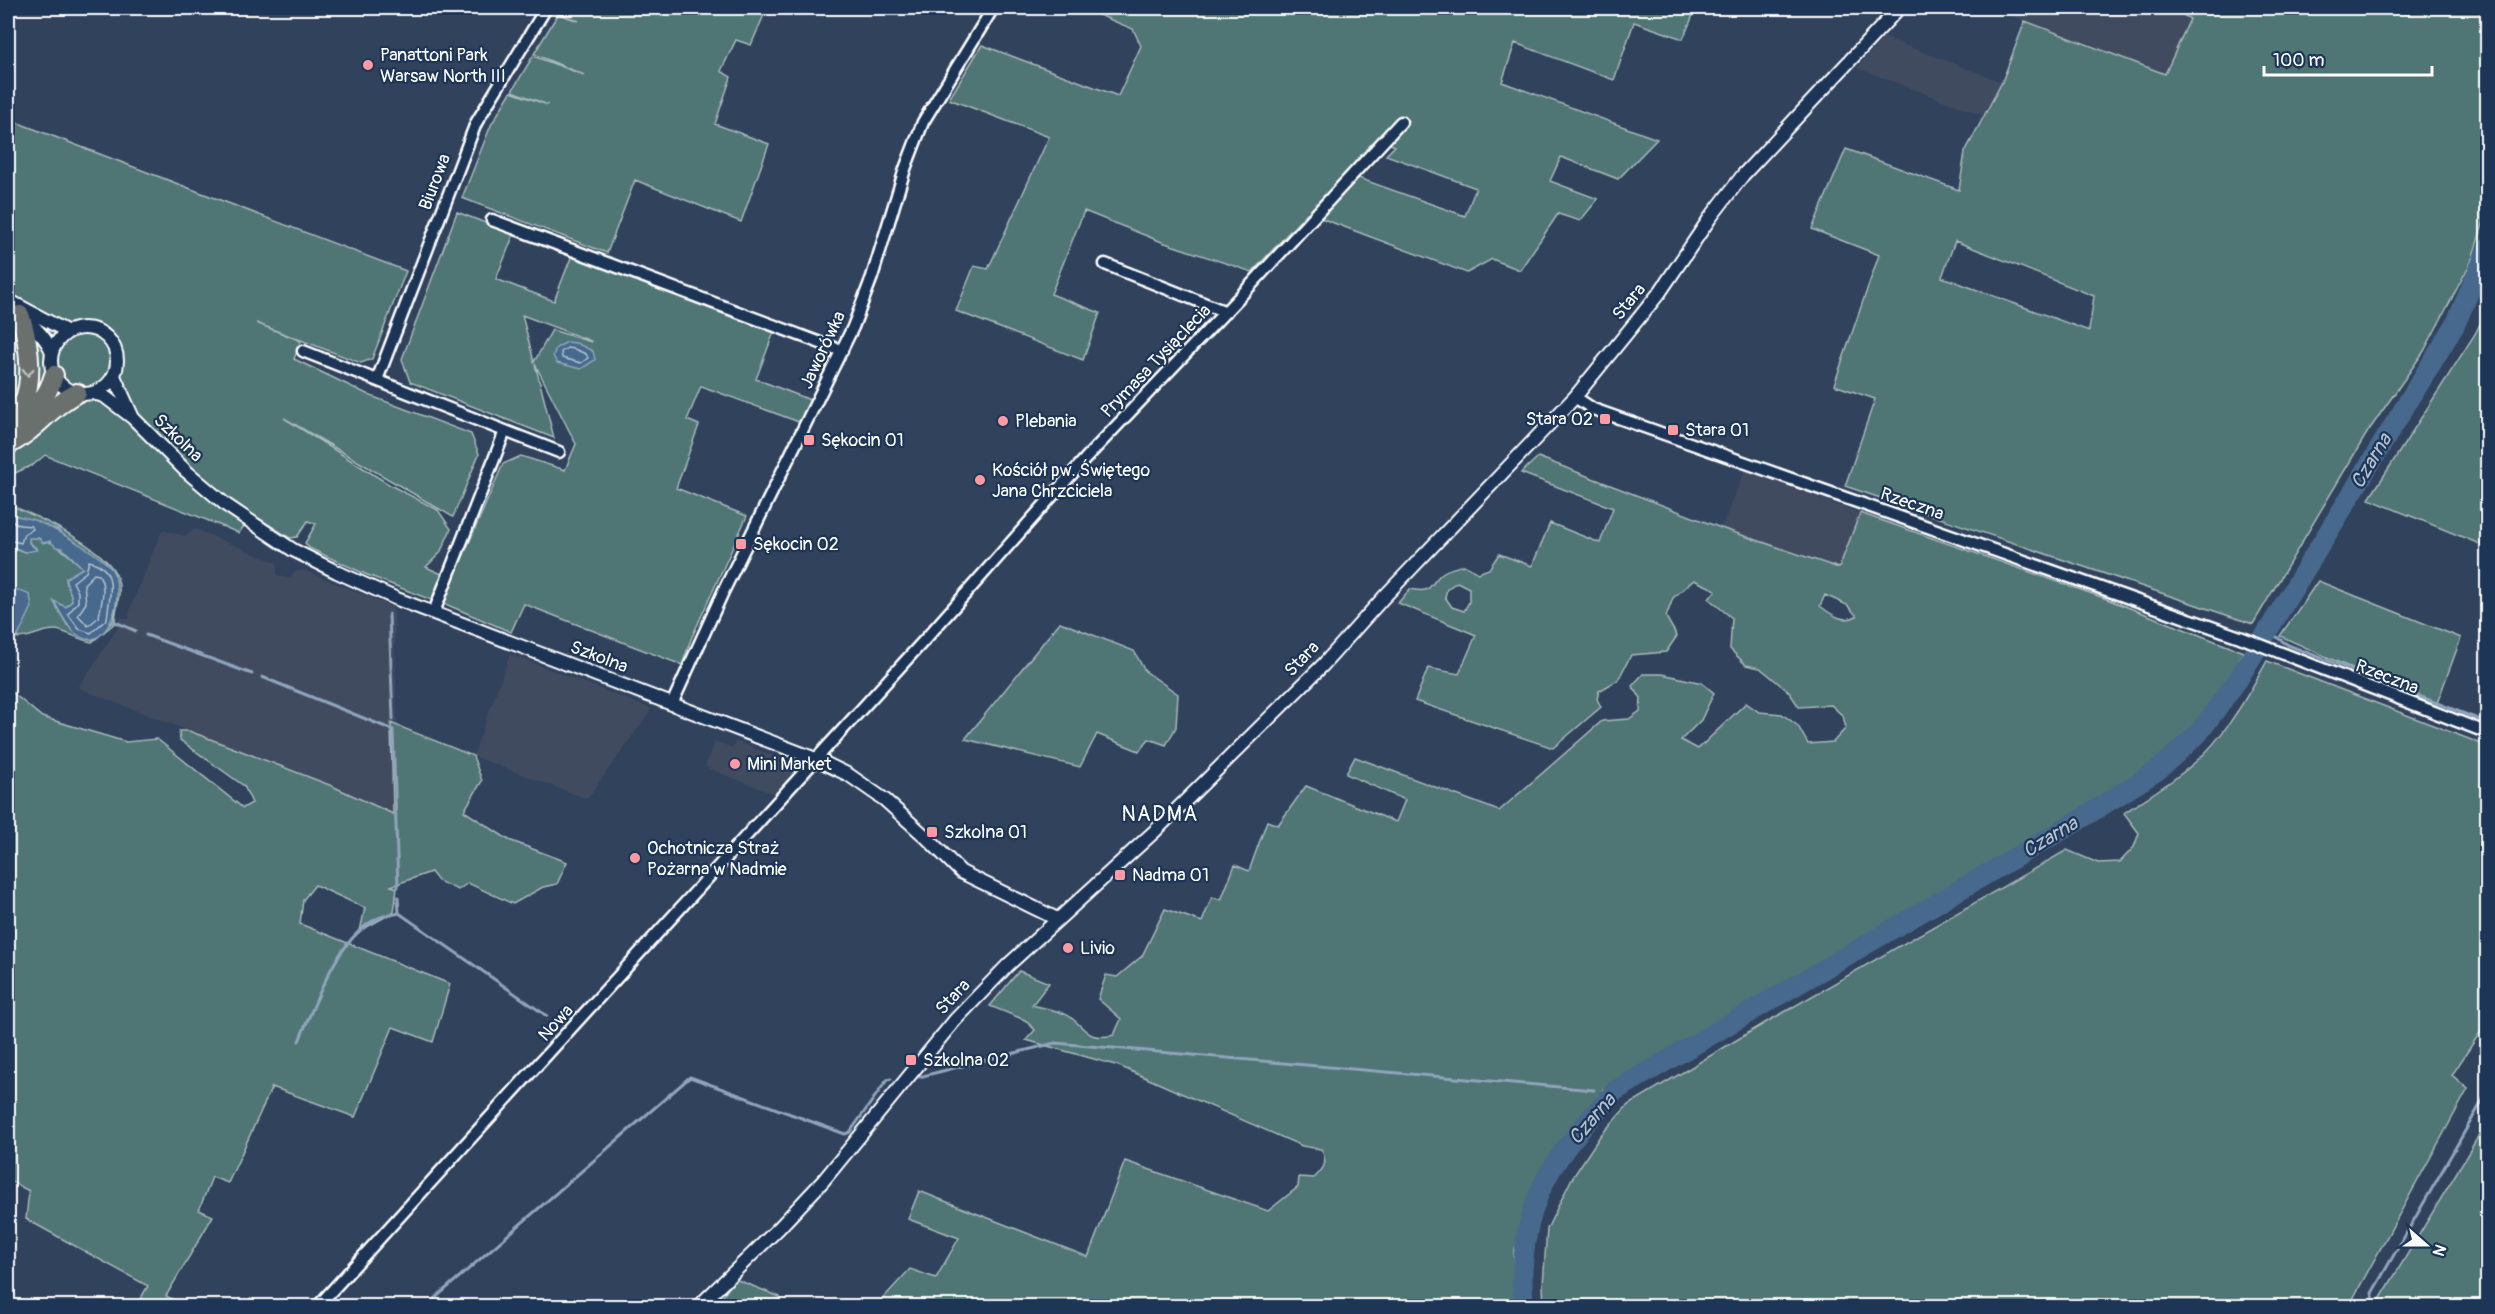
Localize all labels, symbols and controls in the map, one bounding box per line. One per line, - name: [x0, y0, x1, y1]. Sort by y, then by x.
- scale bar: [2264, 39, 2432, 77]
- place label: Panattoni Park Warsaw North III: [380, 44, 506, 88]
- text: 100 m: [2273, 49, 2325, 72]
- marker: Panattoni Park Warsaw North III: [361, 58, 375, 72]
- street label: Biurowa: [414, 151, 456, 213]
- street label: Stara: [1607, 279, 1651, 325]
- street label: Prymasa Tysiąclecia: [1096, 299, 1216, 423]
- street label: Jaworówka: [795, 307, 851, 393]
- one-way arrow: [22, 367, 34, 376]
- place label: Stara 02: [1526, 408, 1593, 431]
- street label: Szkolna: [148, 409, 208, 467]
- place label: Plebania: [1015, 410, 1077, 433]
- marker: Stara 02: [1598, 412, 1612, 426]
- marker: Plebania: [996, 414, 1010, 428]
- place label: Stara 01: [1685, 419, 1749, 442]
- marker: Stara 01: [1666, 423, 1680, 437]
- water label: Czarna: [2345, 427, 2398, 493]
- place label: Sękocin 01: [821, 429, 904, 452]
- marker: Sękocin 01: [802, 433, 816, 447]
- place label: Kościół pw. Świętego Jana Chrzciciela: [992, 459, 1150, 503]
- marker: Kościół pw. Świętego Jana Chrzciciela: [973, 473, 987, 487]
- street label: Rzeczna: [1877, 482, 1947, 526]
- place label: Sękocin 02: [753, 533, 839, 556]
- marker: Sękocin 02: [734, 537, 748, 551]
- street label: Szkolna: [567, 636, 631, 678]
- street label: Stara: [1280, 636, 1324, 682]
- street label: Rzeczna: [2352, 654, 2422, 700]
- place label: Mini Market: [747, 753, 832, 776]
- marker: Mini Market: [728, 757, 742, 771]
- district label: NADMA: [1121, 801, 1199, 828]
- water label: Czarna: [2018, 810, 2084, 863]
- place label: Szkolna 01: [944, 821, 1027, 844]
- marker: Szkolna 01: [925, 825, 939, 839]
- place label: Ochotnicza Straż Pożarna w Nadmie: [647, 837, 787, 881]
- marker: Ochotnicza Straż Pożarna w Nadmie: [628, 851, 642, 865]
- place label: Nadma 01: [1132, 864, 1209, 887]
- marker: Nadma 01: [1113, 868, 1127, 882]
- place label: Livio: [1080, 937, 1115, 960]
- marker: Livio: [1061, 941, 1075, 955]
- street label: Stara: [931, 974, 975, 1020]
- street label: Nowa: [533, 1000, 579, 1046]
- place label: Szkolna 02: [923, 1049, 1009, 1072]
- marker: Szkolna 02: [904, 1053, 918, 1067]
- water label: Czarna: [1563, 1087, 1622, 1150]
- north arrow: [2396, 1215, 2456, 1275]
- text: N: [2428, 1241, 2450, 1259]

